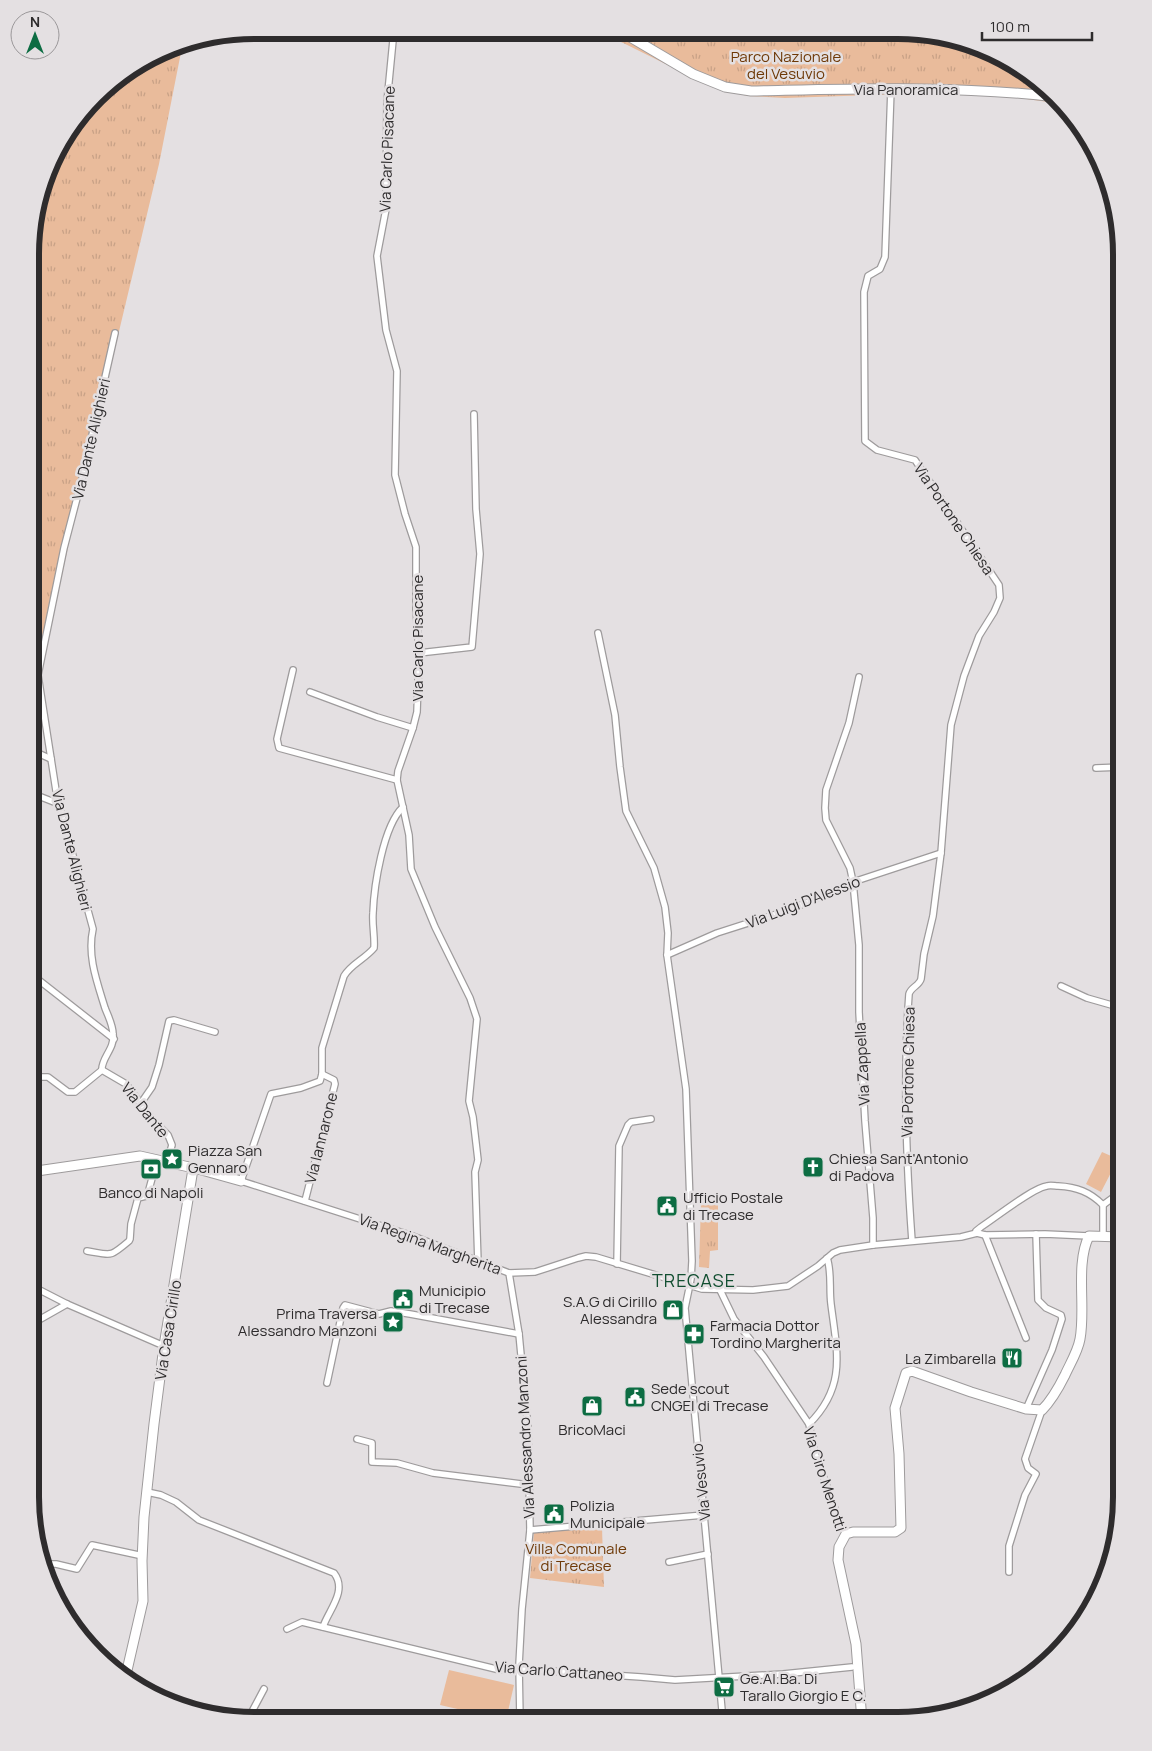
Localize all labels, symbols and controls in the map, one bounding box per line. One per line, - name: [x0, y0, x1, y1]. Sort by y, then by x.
- north arrow: [10, 10, 60, 60]
- scale bar: [982, 10, 1092, 42]
- text: N: [30, 12, 40, 31]
- text: 100 m: [990, 16, 1030, 37]
- park label: Parco Nazionale del Vesuvio: [731, 46, 842, 84]
- street label: Via Panoramica: [854, 79, 958, 100]
- street label: Via Carlo Pisacane: [374, 85, 400, 213]
- street label: Via Dante Alighieri: [67, 376, 115, 502]
- street label: Via Portone Chiesa: [909, 459, 999, 579]
- street label: Via Carlo Pisacane: [407, 575, 428, 701]
- street label: Via Dante Alighieri: [47, 787, 97, 913]
- street label: Via Luigi D'Alessio: [743, 871, 863, 933]
- street label: Via Portone Chiesa: [896, 1007, 920, 1137]
- street label: Via Zappella: [849, 1022, 875, 1106]
- street label: Via Dante: [116, 1078, 174, 1142]
- street label: Via Iannarone: [300, 1090, 343, 1186]
- place label: Piazza San Gennaro: [188, 1140, 262, 1178]
- place icon: Piazza San Gennaro: [160, 1147, 184, 1171]
- place label: Chiesa Sant'Antonio di Padova: [829, 1148, 968, 1186]
- church icon: Chiesa Sant'Antonio di Padova: [801, 1155, 825, 1179]
- bank icon: Banco di Napoli: [139, 1157, 163, 1181]
- place label: Banco di Napoli: [98, 1182, 204, 1203]
- place label: Ufficio Postale di Trecase: [683, 1187, 783, 1225]
- public building icon: Ufficio Postale di Trecase: [655, 1194, 679, 1218]
- street label: Via Regina Margherita: [356, 1208, 504, 1280]
- district label: TRECASE: [652, 1268, 736, 1292]
- street label: Via Casa Cirillo: [150, 1278, 186, 1381]
- place label: Municipio di Trecase: [419, 1280, 490, 1318]
- public building icon: Municipio di Trecase: [391, 1287, 415, 1311]
- place label: S.A.G di Cirillo Alessandra: [563, 1291, 657, 1329]
- shop icon: S.A.G di Cirillo Alessandra: [661, 1298, 685, 1322]
- place label: Prima Traversa Alessandro Manzoni: [238, 1303, 377, 1341]
- place icon: Prima Traversa Alessandro Manzoni: [381, 1310, 405, 1334]
- place label: Farmacia Dottor Tordino Margherita: [710, 1315, 841, 1353]
- pharmacy icon: Farmacia Dottor Tordino Margherita: [682, 1322, 706, 1346]
- restaurant icon: La Zimbarella: [1000, 1346, 1024, 1370]
- place label: La Zimbarella: [905, 1348, 996, 1369]
- street label: Via Alessandro Manzoni: [510, 1355, 540, 1519]
- place label: Sede scout CNGEI di Trecase: [651, 1378, 769, 1416]
- public building icon: Sede scout CNGEI di Trecase: [623, 1385, 647, 1409]
- shop icon: BricoMaci: [580, 1394, 604, 1418]
- place label: BricoMaci: [558, 1419, 626, 1440]
- street label: Via Ciro Menotti: [798, 1424, 852, 1534]
- street label: Via Vesuvio: [687, 1442, 715, 1522]
- place label: Polizia Municipale: [570, 1495, 645, 1533]
- public building icon: Polizia Municipale: [542, 1502, 566, 1526]
- park label: Villa Comunale di Trecase: [525, 1538, 627, 1576]
- street label: Via Carlo Cattaneo: [494, 1656, 624, 1686]
- place label: Ge.Al.Ba. Di Tarallo Giorgio E C.: [740, 1668, 866, 1706]
- supermarket icon: Ge.Al.Ba. Di Tarallo Giorgio E C.: [712, 1675, 736, 1699]

